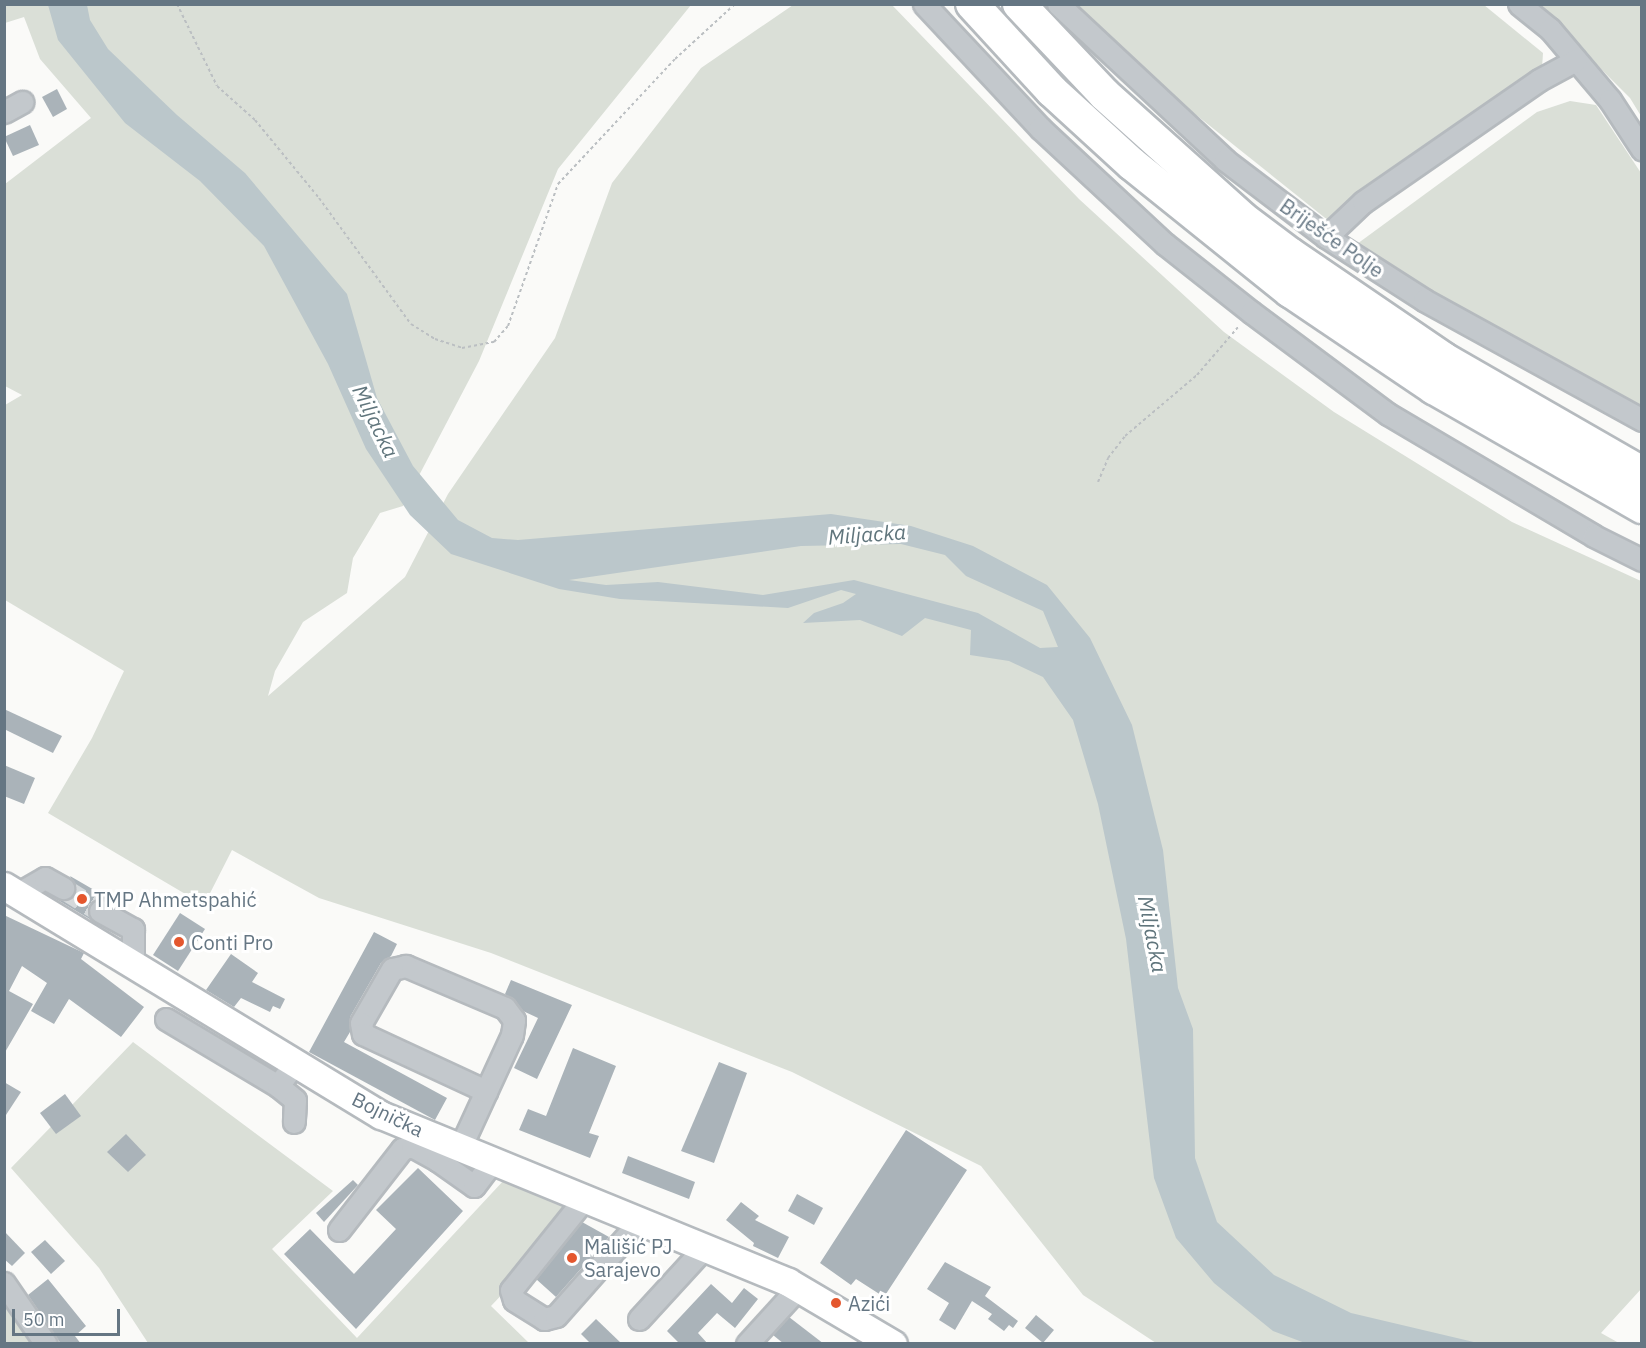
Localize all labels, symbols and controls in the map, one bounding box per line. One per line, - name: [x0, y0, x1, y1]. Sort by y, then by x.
- street label: Briješće Polje: [1276, 193, 1388, 283]
- water label: Miljacka: [348, 380, 404, 462]
- water label: Miljacka: [827, 519, 907, 549]
- place label: TMP Ahmetspahić: [94, 887, 257, 911]
- marker: TMP Ahmetspahić: [75, 892, 89, 906]
- water label: Miljacka: [1133, 893, 1173, 975]
- place label: Conti Pro: [191, 930, 273, 954]
- marker: Conti Pro: [172, 935, 186, 949]
- street label: Bojnička: [348, 1086, 428, 1142]
- place label: Mališić PJ Sarajevo: [584, 1234, 672, 1281]
- marker: Mališić PJ Sarajevo: [565, 1251, 579, 1265]
- place label: Azići: [848, 1291, 890, 1315]
- marker: Azići: [829, 1296, 843, 1310]
- scale bar: [15, 1297, 123, 1335]
- text: 50 m: [23, 1308, 65, 1331]

